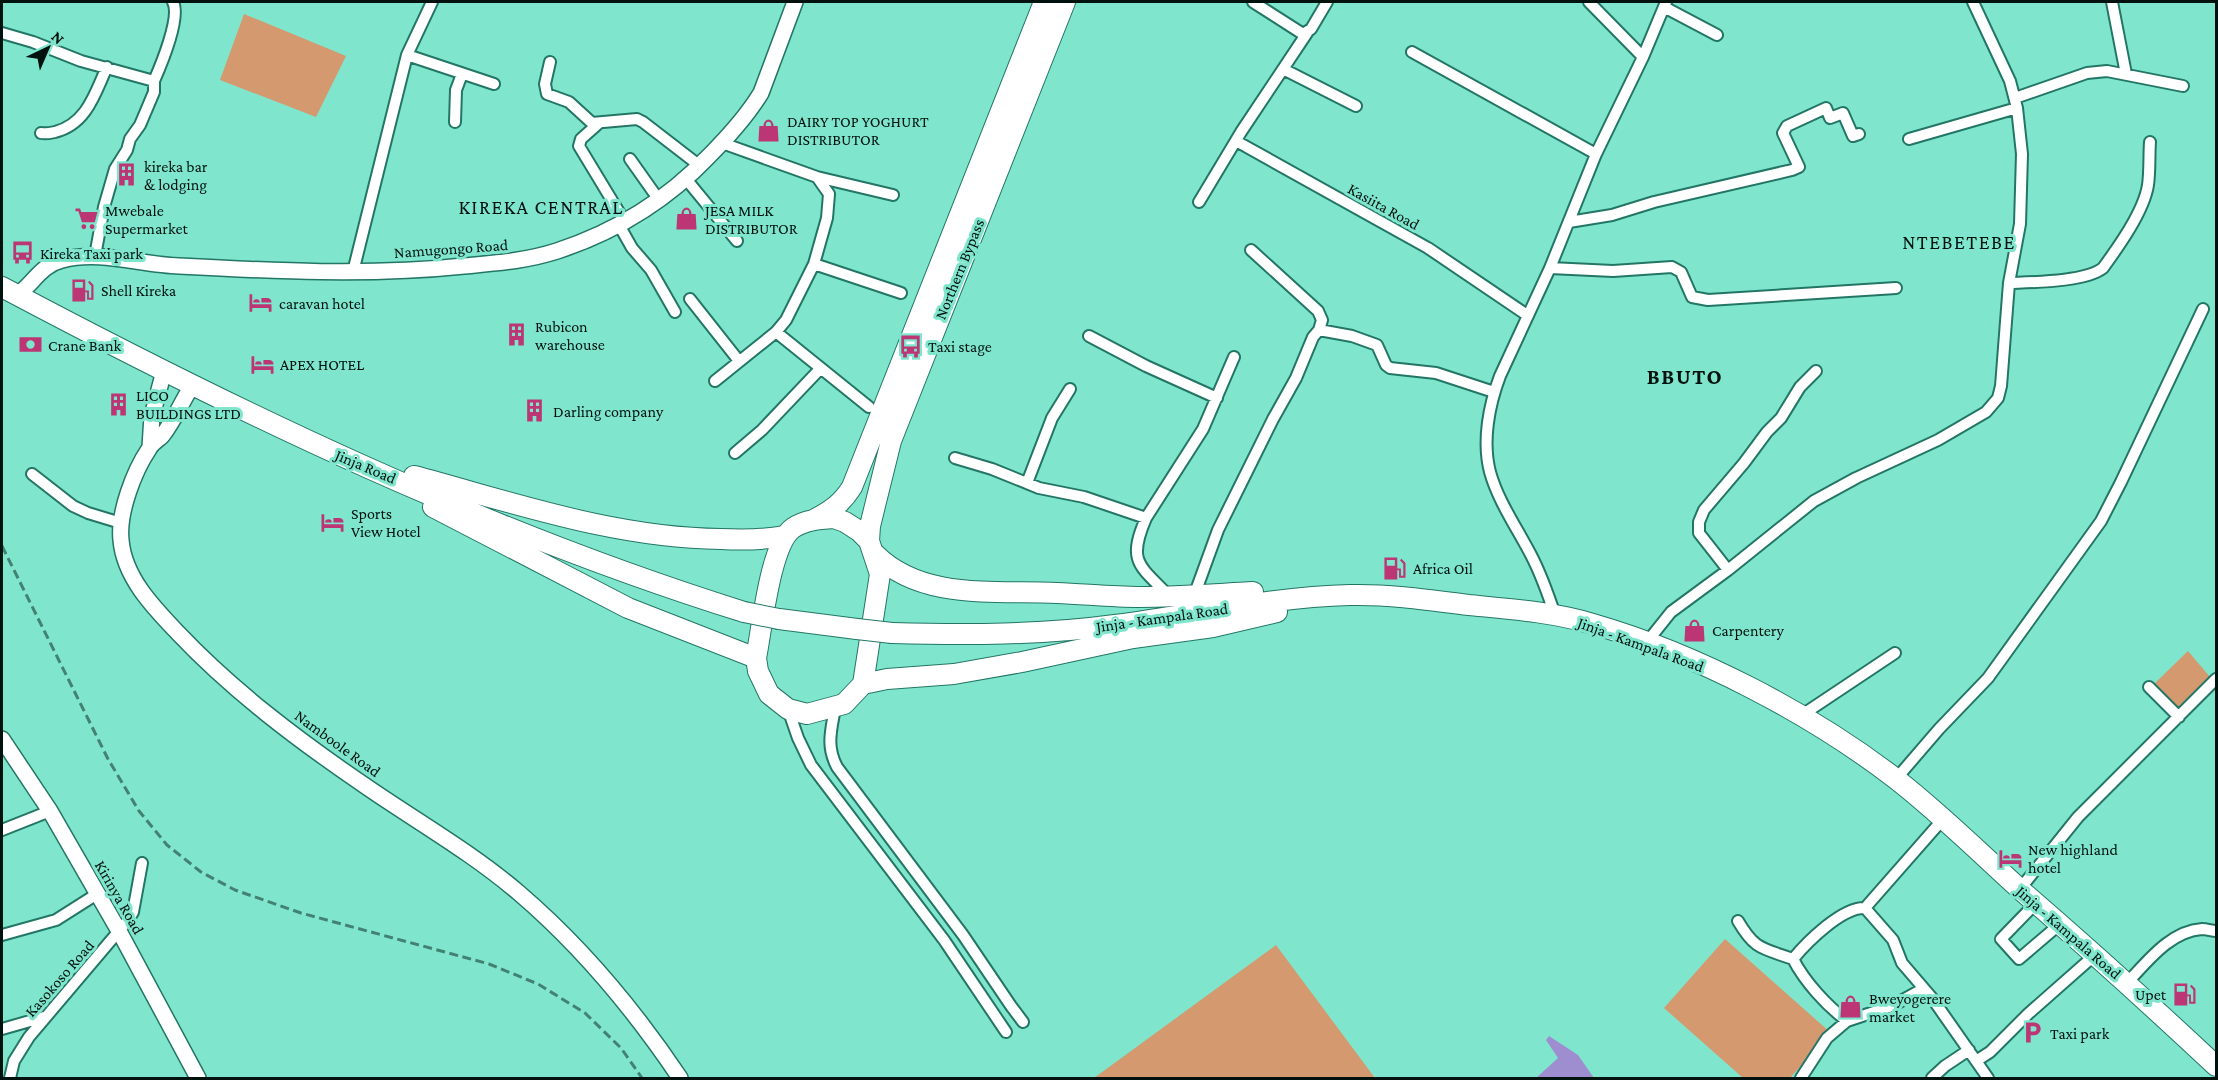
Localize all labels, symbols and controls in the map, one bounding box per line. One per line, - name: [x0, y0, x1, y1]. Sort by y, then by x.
- north arrow: [18, 18, 78, 78]
- text: N: [48, 28, 68, 48]
- place label: DAIRY TOP YOGHURT DISTRIBUTOR: [787, 113, 929, 148]
- shop icon: DAIRY TOP YOGHURT DISTRIBUTOR: [756, 117, 782, 143]
- place label: kireka bar & lodging: [144, 158, 208, 194]
- building icon: kireka bar & lodging: [113, 162, 139, 188]
- street label: Kasiita Road: [1345, 180, 1423, 233]
- district label: KIREKA CENTRAL: [458, 196, 624, 218]
- place label: Mwebale Supermarket: [105, 202, 188, 238]
- place label: JESA MILK DISTRIBUTOR: [703, 202, 798, 237]
- supermarket icon: Mwebale Supermarket: [74, 206, 100, 232]
- shop icon: JESA MILK DISTRIBUTOR: [674, 206, 700, 232]
- street label: Northern Bypass: [932, 217, 988, 322]
- district label: NTEBETEBE: [1902, 231, 2016, 253]
- street label: Namugongo Road: [393, 236, 509, 262]
- bus stop icon: Kireka Taxi park: [9, 240, 35, 266]
- place label: Kireka Taxi park: [40, 245, 143, 263]
- fuel station icon: Shell Kireka: [70, 277, 96, 303]
- place label: Shell Kireka: [101, 282, 177, 299]
- hotel icon: caravan hotel: [248, 290, 274, 316]
- place label: caravan hotel: [279, 295, 365, 312]
- place label: Rubicon warehouse: [535, 318, 605, 353]
- building icon: Rubicon warehouse: [504, 322, 530, 348]
- bank icon: Crane Bank: [17, 332, 43, 358]
- bus stop icon: Taxi stage: [897, 333, 923, 359]
- place label: Crane Bank: [48, 337, 122, 354]
- place label: Taxi stage: [928, 338, 992, 356]
- hotel icon: APEX HOTEL: [249, 351, 275, 377]
- place label: APEX HOTEL: [280, 356, 364, 373]
- district label: BBUTO: [1647, 364, 1723, 389]
- place label: LICO BUILDINGS LTD: [136, 387, 241, 422]
- building icon: LICO BUILDINGS LTD: [105, 391, 131, 417]
- building icon: Darling company: [522, 398, 548, 424]
- place label: Darling company: [553, 403, 664, 421]
- street label: Jinja Road: [331, 445, 399, 488]
- place label: Sports View Hotel: [351, 505, 421, 540]
- hotel icon: Sports View Hotel: [320, 509, 346, 535]
- fuel station icon: Africa Oil: [1382, 555, 1408, 581]
- place label: Africa Oil: [1413, 560, 1473, 577]
- street label: Jinja - Kampala Road: [1093, 600, 1230, 636]
- street label: Jinja - Kampala Road: [1573, 613, 1707, 676]
- shop icon: Carpentery: [1681, 617, 1707, 643]
- place label: Carpentery: [1712, 622, 1784, 640]
- street label: Namboole Road: [292, 707, 384, 780]
- place label: New highland hotel: [2028, 841, 2119, 876]
- hotel icon: New highland hotel: [1997, 845, 2023, 871]
- street label: Kirinya Road: [91, 858, 148, 938]
- street label: Jinja - Kampala Road: [2011, 881, 2125, 984]
- street label: Kasokoso Road: [22, 936, 98, 1020]
- fuel station icon: Upet: [2171, 981, 2197, 1007]
- place label: Upet: [2135, 986, 2167, 1004]
- place label: Bweyogerere market: [1869, 990, 1951, 1025]
- shop icon: Bweyogerere market: [1838, 994, 1864, 1020]
- parking icon: Taxi park: [2019, 1020, 2045, 1046]
- place label: Taxi park: [2050, 1025, 2110, 1043]

